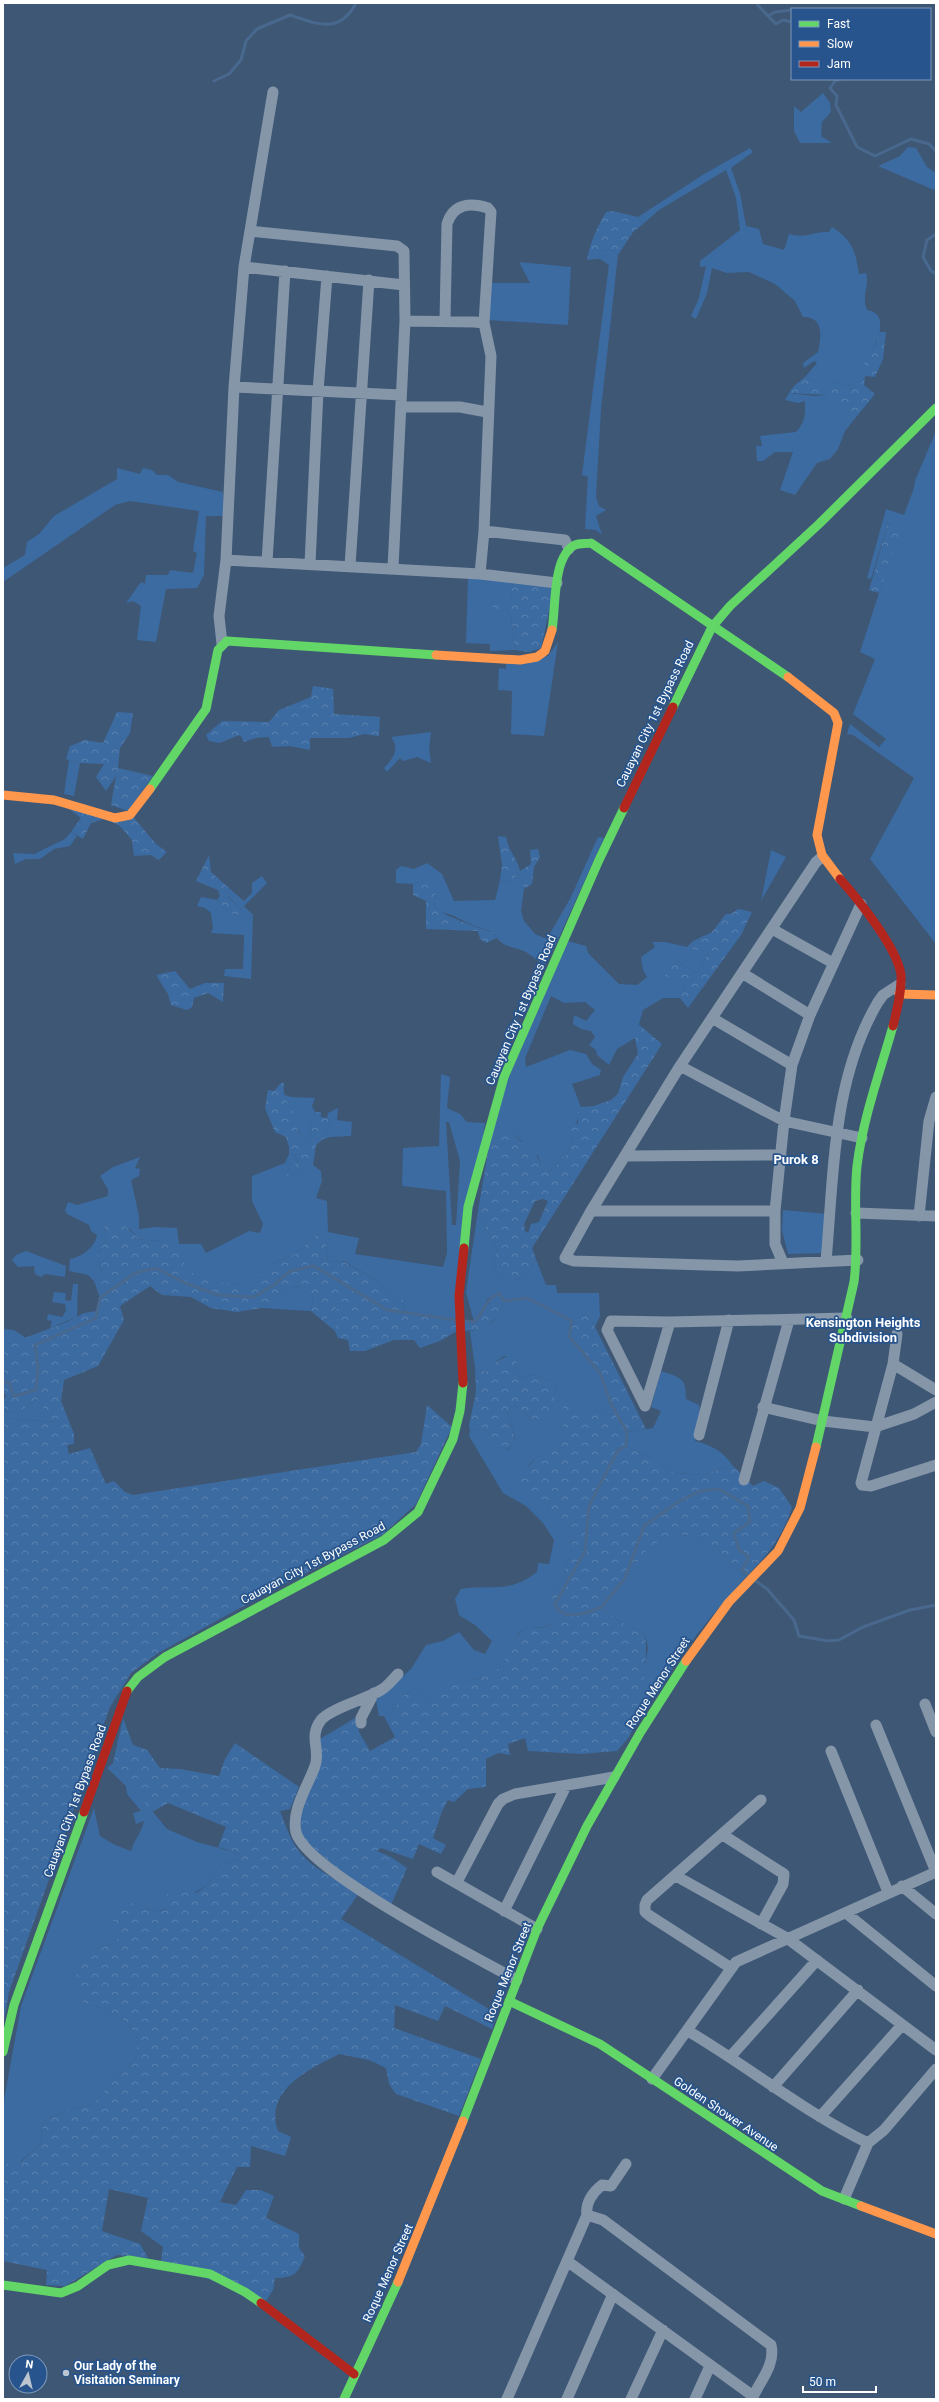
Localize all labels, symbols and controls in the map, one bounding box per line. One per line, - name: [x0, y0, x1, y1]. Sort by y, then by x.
- legend: [791, 8, 931, 80]
- text: Fast: [827, 17, 850, 31]
- text: Slow: [827, 37, 853, 51]
- text: Jam: [827, 57, 851, 71]
- street label: Cauayan City 1st Bypass Road: [613, 638, 697, 790]
- street label: Cauayan City 1st Bypass Road: [483, 933, 559, 1087]
- district label: Purok 8: [773, 1152, 819, 1167]
- district label: Kensington Heights Subdivision: [806, 1315, 921, 1345]
- street label: Cauayan City 1st Bypass Road: [238, 1519, 388, 1607]
- street label: Roque Menor Street: [623, 1635, 693, 1731]
- street label: Cauayan City 1st Bypass Road: [41, 1723, 109, 1879]
- street label: Roque Menor Street: [482, 1920, 534, 2024]
- street label: Golden Shower Avenue: [671, 2074, 781, 2154]
- street label: Roque Menor Street: [360, 2222, 416, 2324]
- north arrow: [8, 2354, 48, 2394]
- text: N: [25, 2358, 34, 2372]
- place label: Our Lady of the Visitation Seminary: [74, 2359, 181, 2387]
- marker: Our Lady of the Visitation Seminary: [61, 2368, 71, 2378]
- scale bar: [803, 2368, 876, 2394]
- text: 50 m: [809, 2375, 836, 2389]

